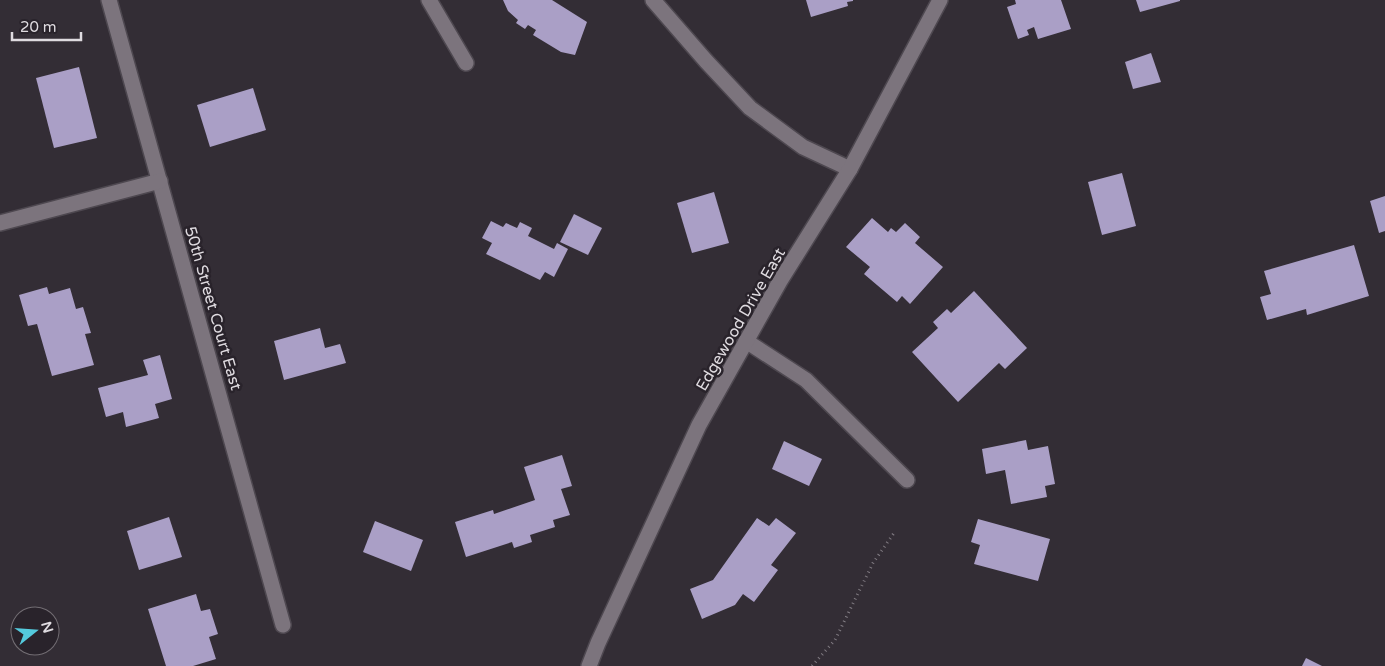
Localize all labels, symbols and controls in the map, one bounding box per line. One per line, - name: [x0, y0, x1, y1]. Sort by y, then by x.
- scale bar: [12, 10, 81, 42]
- text: 20 m: [20, 18, 57, 36]
- street label: 50th Street Court East: [180, 224, 246, 393]
- street label: Edgewood Drive East: [692, 244, 790, 395]
- north arrow: [10, 606, 60, 656]
- text: N: [37, 619, 57, 635]

